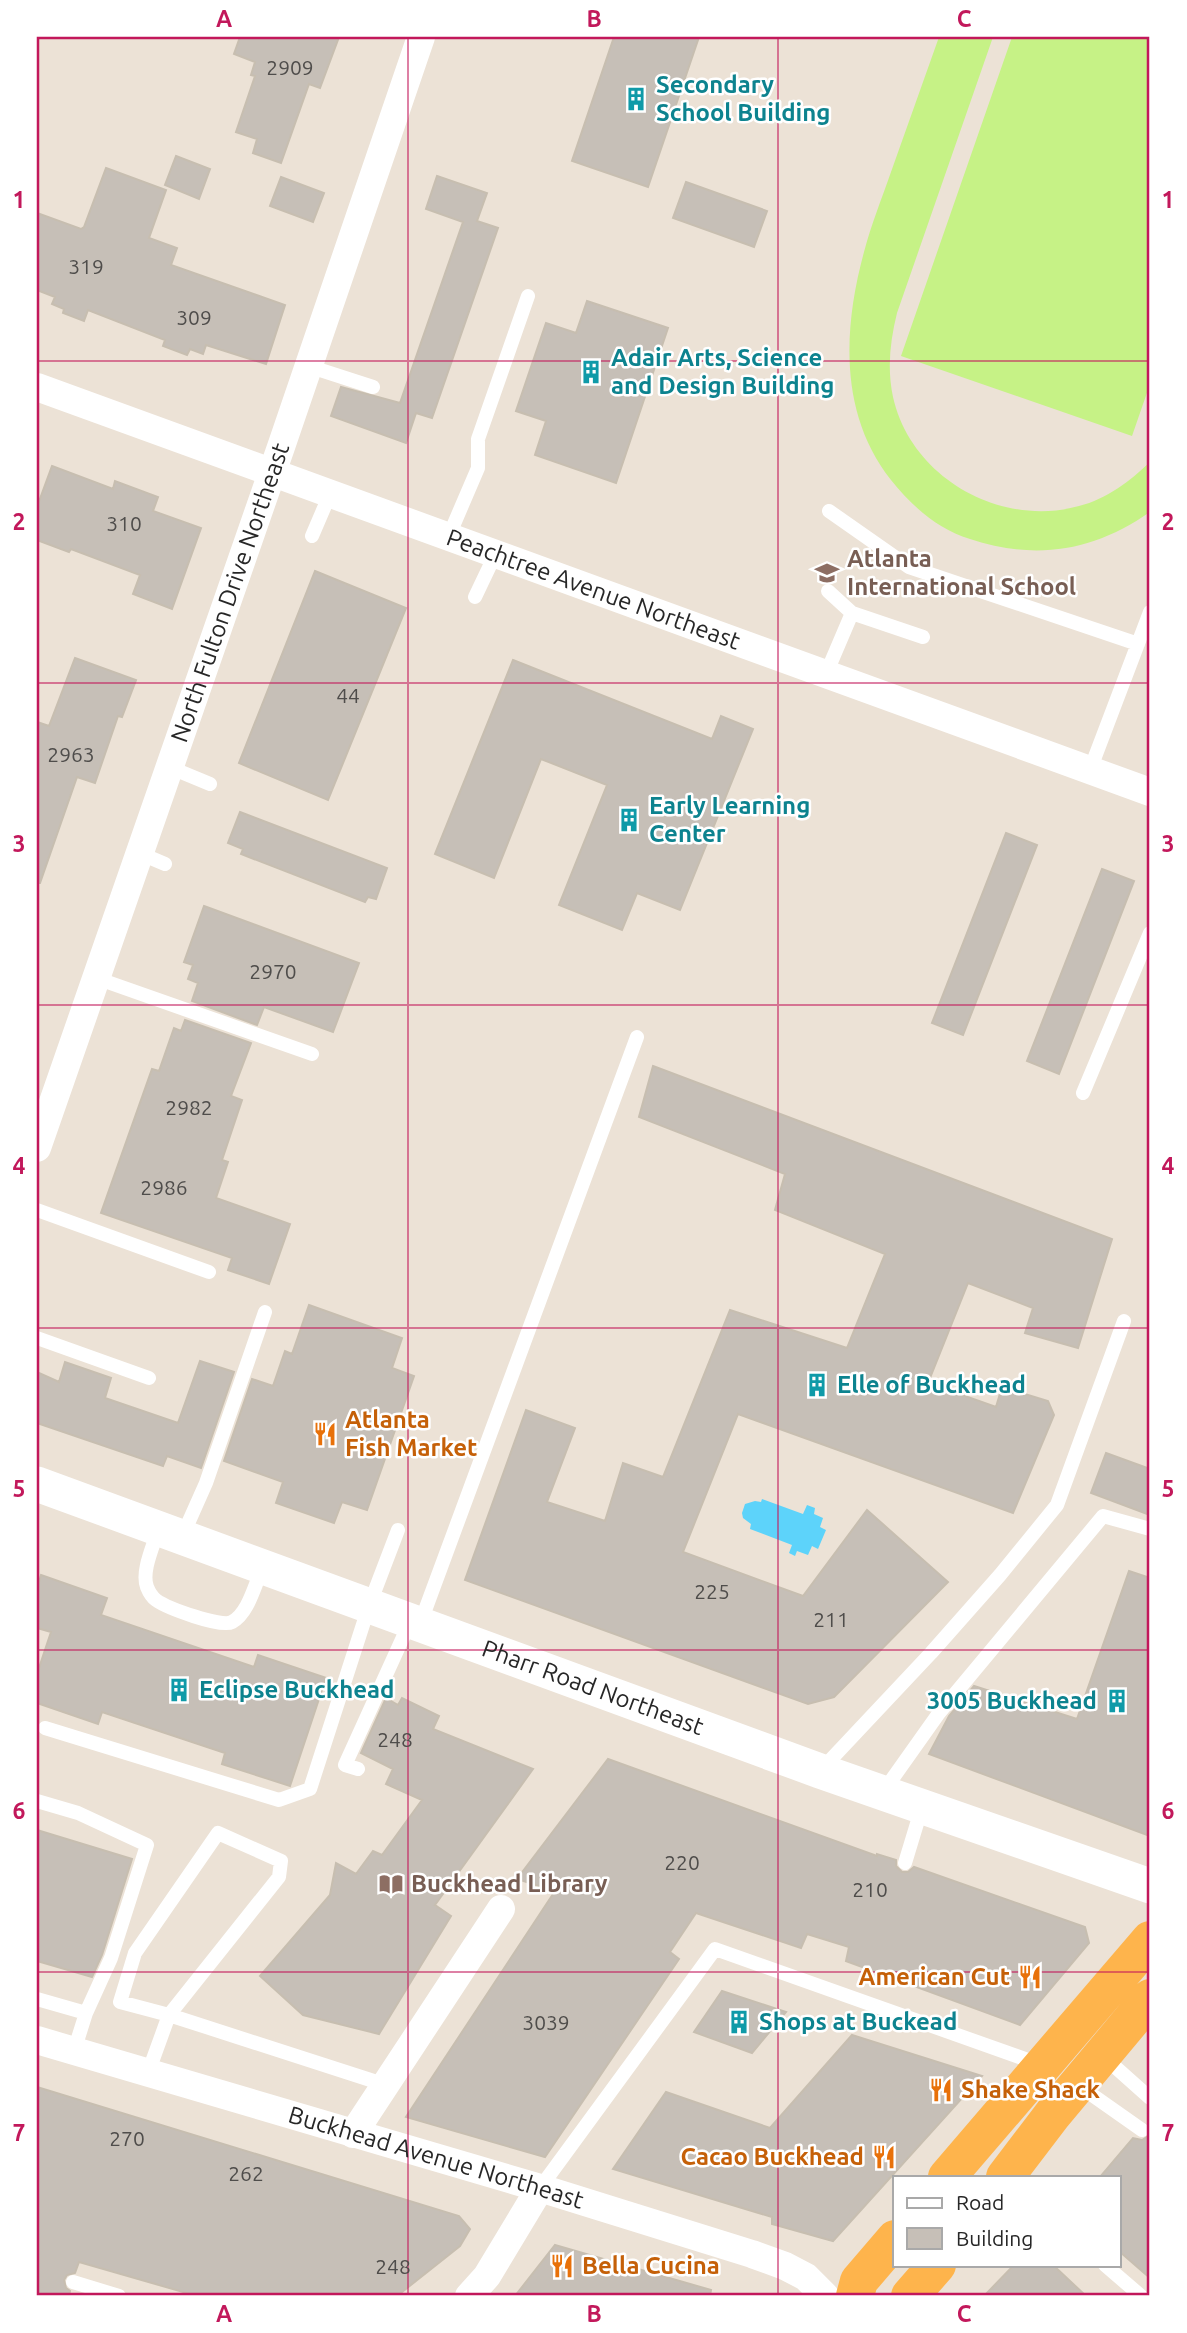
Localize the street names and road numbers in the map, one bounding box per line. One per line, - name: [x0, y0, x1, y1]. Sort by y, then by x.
- street label: North Fulton Drive Northeast: [165, 439, 295, 746]
- street label: Peachtree Avenue Northeast: [443, 523, 744, 655]
- street label: Pharr Road Northeast: [479, 1634, 708, 1740]
- street label: Buckhead Avenue Northeast: [285, 2101, 588, 2214]

